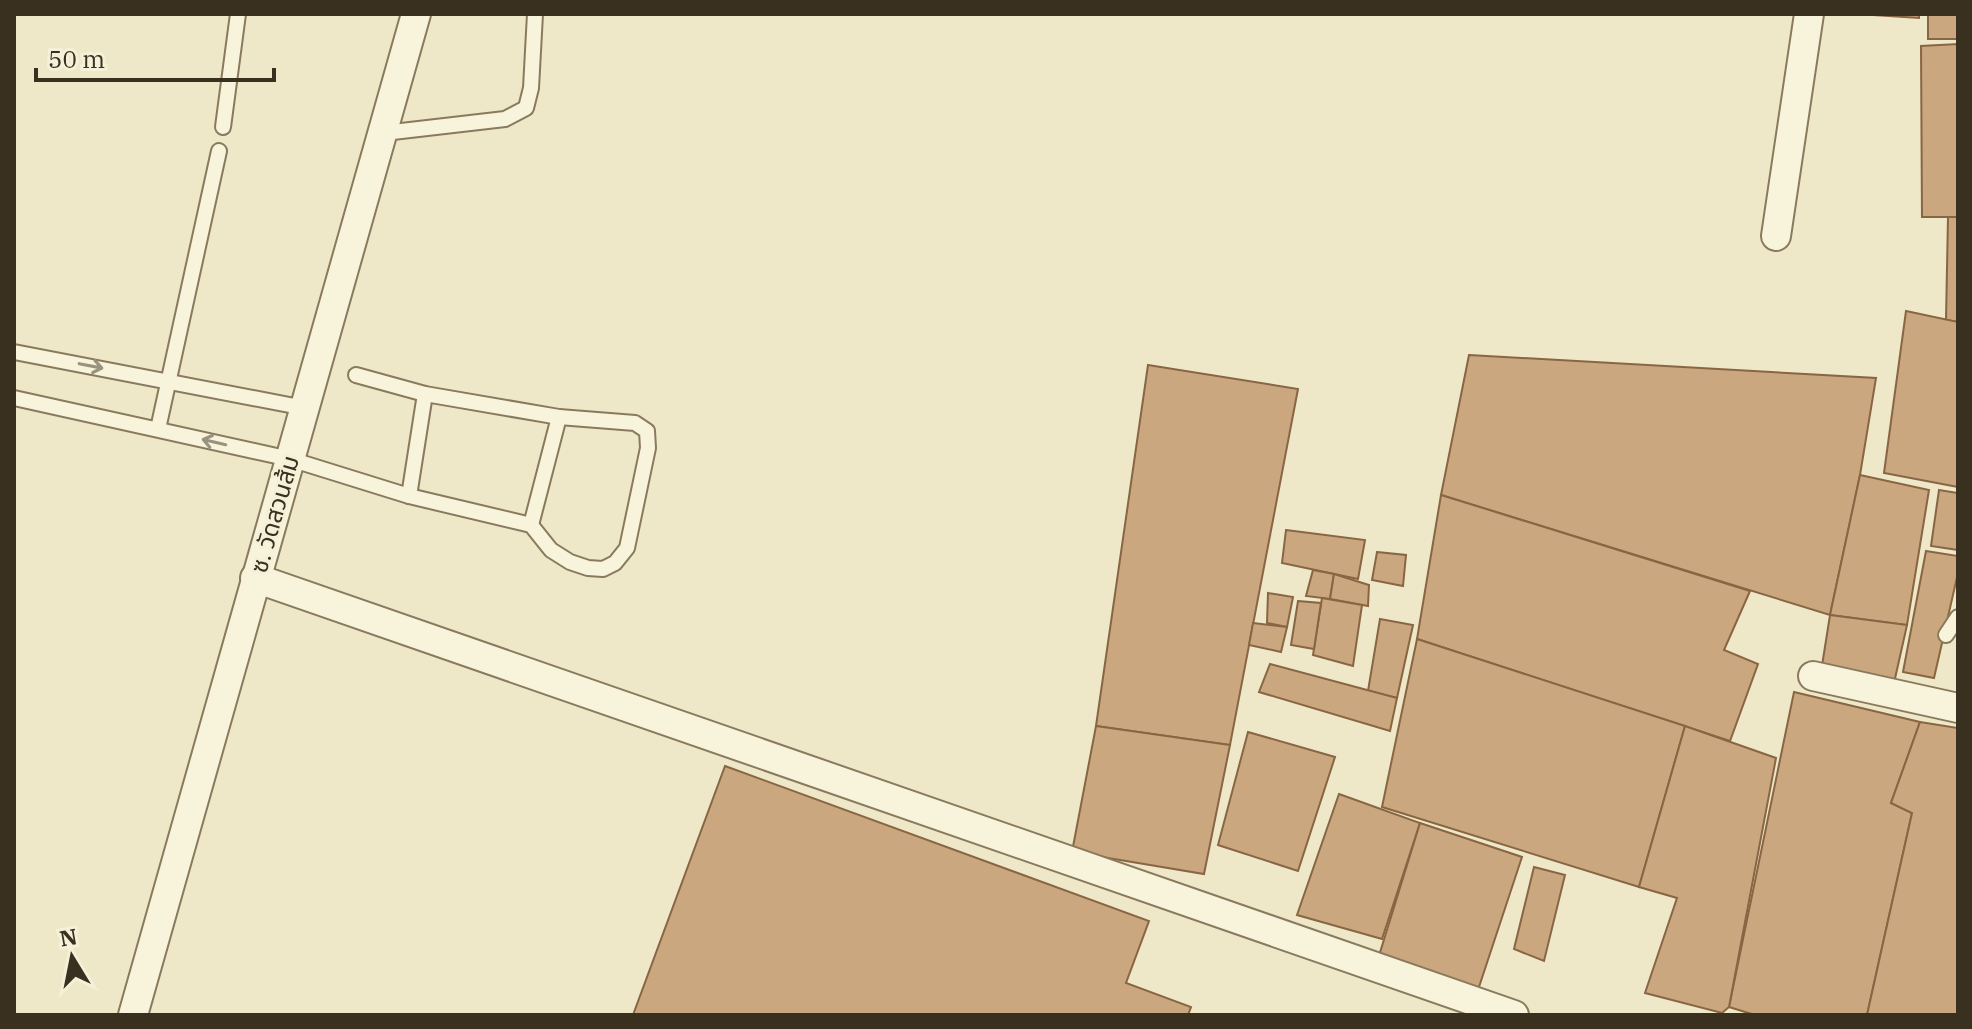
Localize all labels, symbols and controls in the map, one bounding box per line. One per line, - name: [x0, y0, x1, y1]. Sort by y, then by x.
- scale bar: [36, 32, 274, 82]
- text: 50 m: [48, 43, 105, 75]
- one-way arrow: [77, 360, 103, 375]
- one-way arrow: [202, 434, 227, 449]
- street label: ซ. วัดสวนส้ม: [242, 452, 306, 576]
- north arrow: [32, 917, 112, 997]
- text: N: [57, 921, 80, 953]

